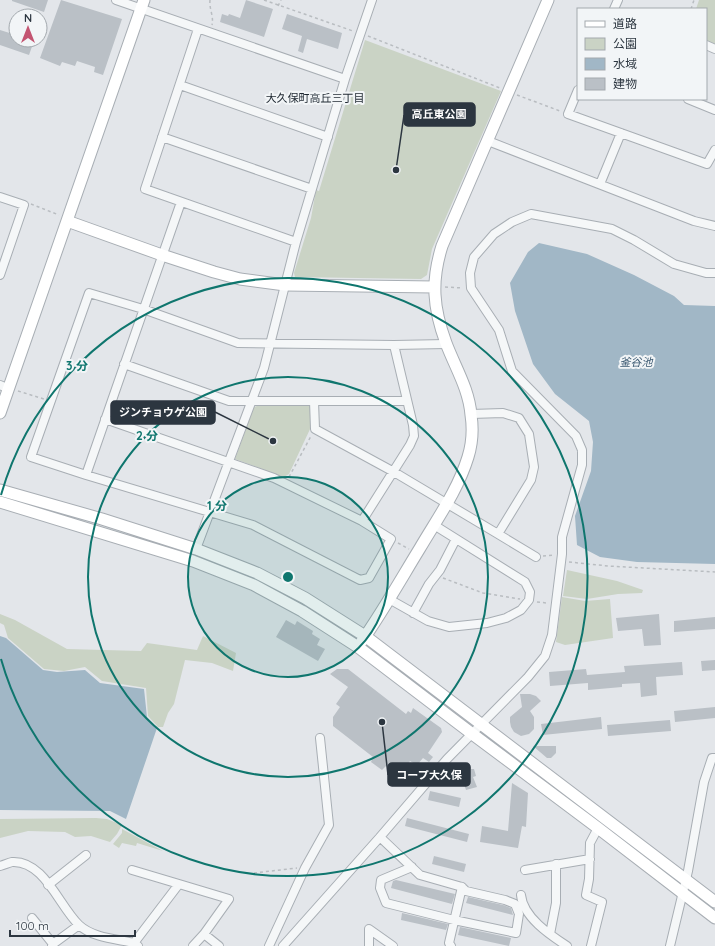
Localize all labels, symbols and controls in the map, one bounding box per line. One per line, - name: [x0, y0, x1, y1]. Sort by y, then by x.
- north arrow: [8, 8, 48, 48]
- legend: [577, 8, 707, 100]
- text: N: [24, 11, 32, 25]
- text: 道路: [613, 16, 637, 31]
- text: 公園: [613, 36, 637, 51]
- text: 水域: [613, 56, 637, 71]
- text: 建物: [613, 76, 637, 91]
- district label: 大久保町高丘三丁目: [266, 91, 365, 105]
- callout: 高丘東公園: [404, 103, 475, 126]
- text: 高丘東公園: [412, 107, 467, 121]
- water label: 釜谷池: [620, 355, 653, 369]
- text: 3 分: [66, 358, 88, 373]
- callout: ジンチョウゲ公園: [111, 401, 215, 424]
- text: ジンチョウゲ公園: [119, 405, 207, 419]
- text: 2 分: [136, 428, 158, 443]
- text: 1 分: [207, 498, 227, 513]
- centre of rings: [281, 570, 295, 584]
- callout: コープ大久保: [388, 763, 470, 786]
- text: コープ大久保: [396, 768, 463, 782]
- scale bar: [10, 912, 135, 938]
- text: 100 m: [16, 918, 49, 933]

